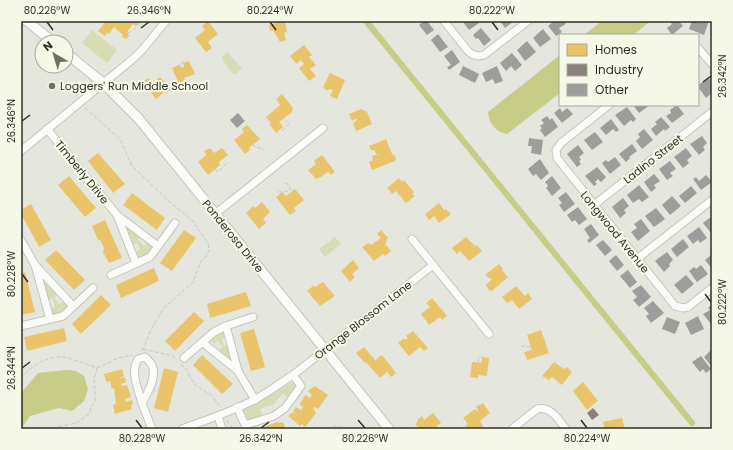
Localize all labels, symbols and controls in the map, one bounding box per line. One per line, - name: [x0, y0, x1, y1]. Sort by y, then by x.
- text: 80.226°W: [24, 3, 70, 18]
- text: 26.346°N: [127, 3, 171, 18]
- text: 80.224°W: [247, 3, 293, 18]
- text: 80.222°W: [469, 3, 515, 18]
- north arrow: [34, 34, 74, 74]
- legend: [559, 34, 699, 106]
- text: N: [40, 37, 56, 55]
- text: Homes: [595, 41, 637, 58]
- text: 26.342°N: [715, 54, 730, 98]
- text: Industry: [595, 61, 644, 78]
- place label: Loggers' Run Middle School: [60, 78, 208, 94]
- marker: Loggers' Run Middle School: [47, 81, 57, 91]
- text: Other: [595, 81, 629, 98]
- text: 26.346°N: [4, 99, 19, 143]
- street label: Ladino Street: [620, 131, 686, 187]
- street label: Timberly Drive: [51, 137, 113, 207]
- street label: Longwood Avenue: [577, 188, 653, 276]
- street label: Ponderosa Drive: [199, 196, 268, 276]
- text: 80.228°W: [4, 251, 19, 297]
- street label: Orange Blossom Lane: [311, 277, 415, 363]
- text: 80.222°W: [715, 279, 730, 325]
- text: 26.344°N: [4, 346, 19, 390]
- text: 80.228°W: [119, 431, 165, 446]
- text: 26.342°N: [239, 431, 283, 446]
- text: 80.226°W: [342, 431, 388, 446]
- text: 80.224°W: [564, 431, 610, 446]

